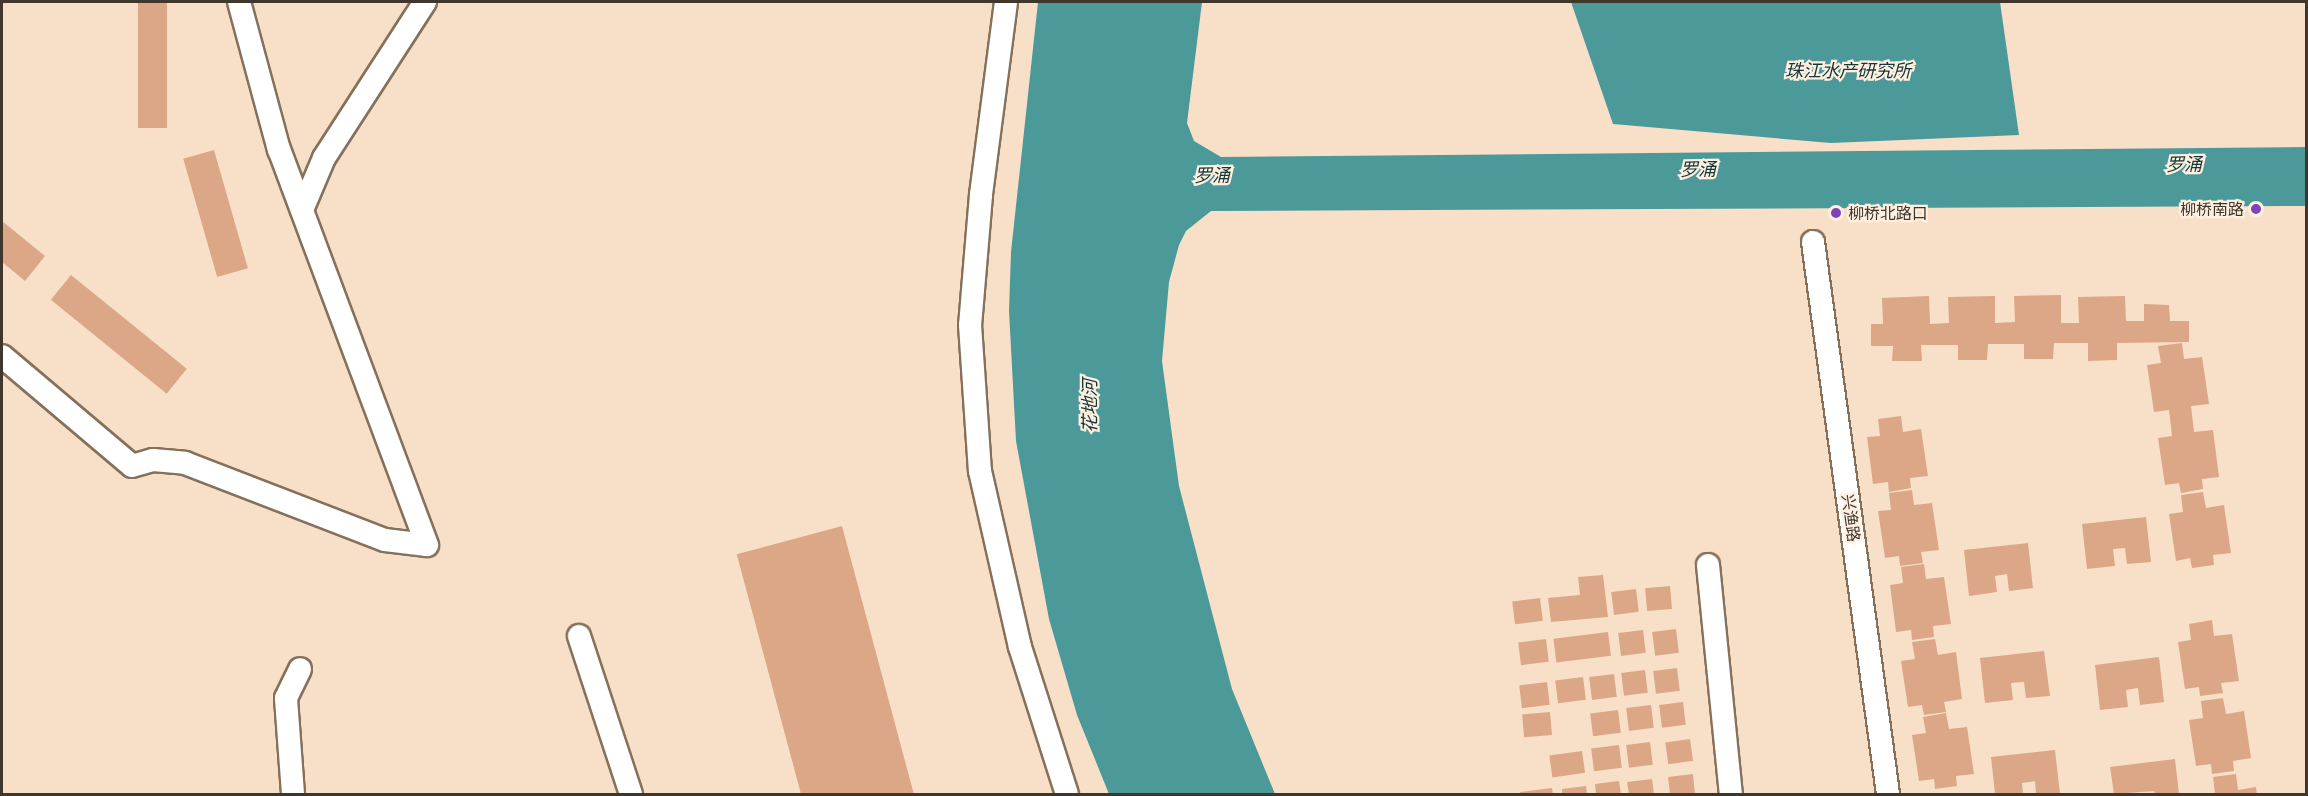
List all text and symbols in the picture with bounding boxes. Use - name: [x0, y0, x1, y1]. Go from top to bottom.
- water label: 珠江水产研究所: [1785, 60, 1911, 82]
- water label: 罗涌: [2166, 154, 2202, 176]
- water label: 罗涌: [1680, 159, 1716, 181]
- water label: 罗涌: [1194, 165, 1230, 187]
- place label: 柳桥南路: [2180, 199, 2244, 219]
- marker: 柳桥南路: [2249, 202, 2263, 216]
- place label: 柳桥北路口: [1848, 203, 1928, 223]
- marker: 柳桥北路口: [1829, 206, 1843, 220]
- water label: 花地河: [1079, 379, 1101, 433]
- street label: 兴渔路: [1838, 493, 1864, 543]

